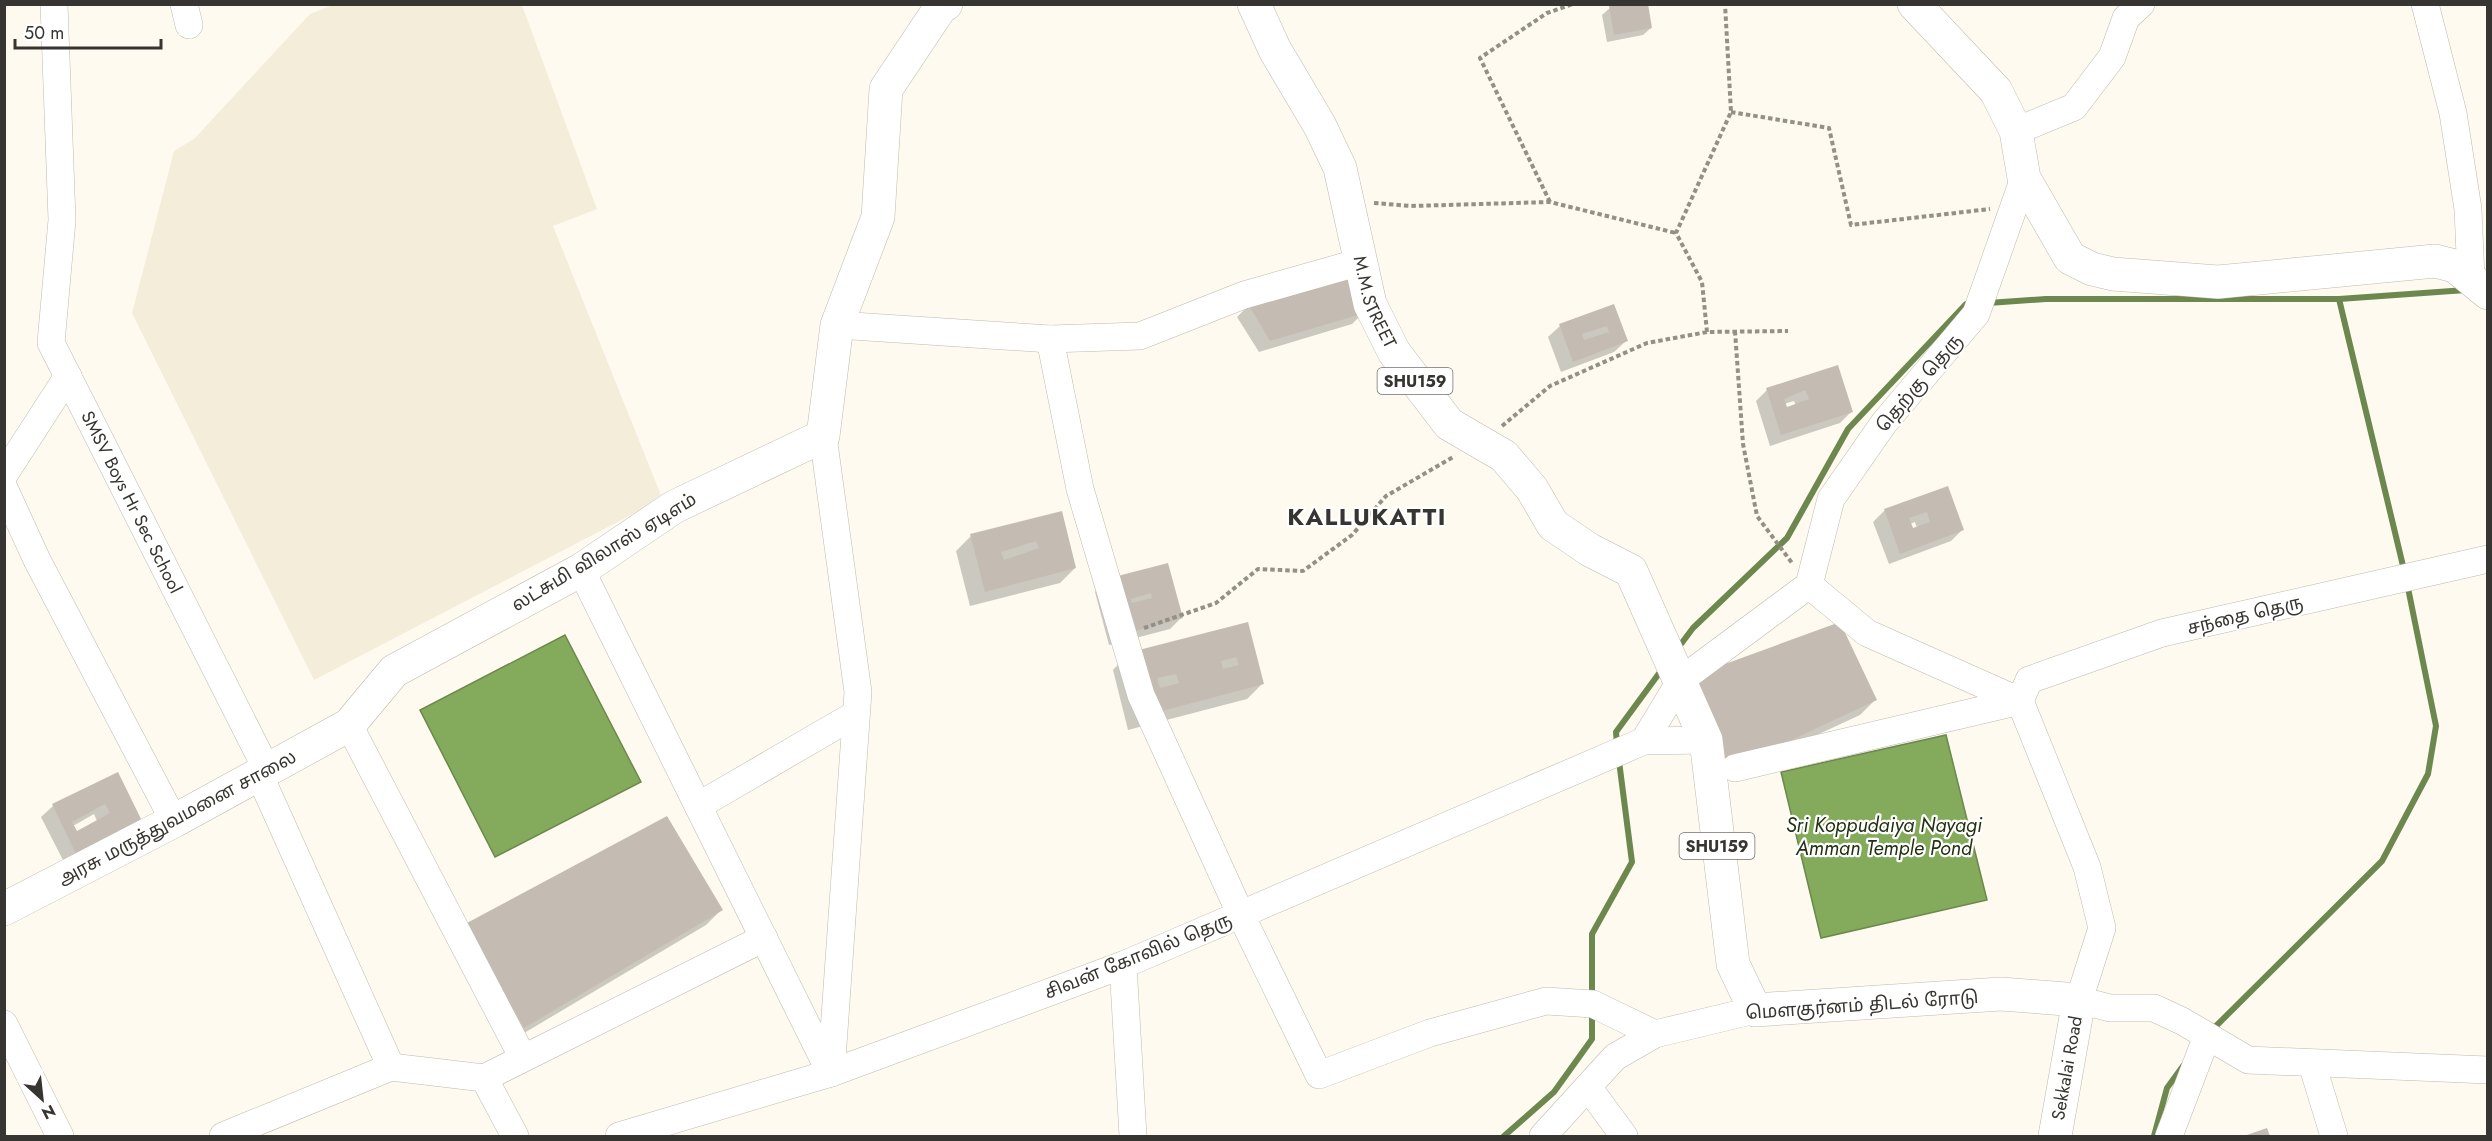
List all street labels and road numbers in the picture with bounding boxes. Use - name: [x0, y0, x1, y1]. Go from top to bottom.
- street label: M.M.STREET: [1347, 253, 1403, 353]
- street label: தெற்கு தெரு: [1870, 328, 1968, 438]
- road number: SHU159: [1378, 368, 1452, 394]
- street label: SMSV Boys Hr Sec School: [74, 407, 189, 598]
- street label: லட்சுமி விலாஸ் ஏடிஎம்: [507, 486, 701, 618]
- street label: சந்தை தெரு: [2184, 589, 2306, 641]
- street label: அரசு மருத்துவமனை சாலை: [53, 744, 301, 892]
- road number: SHU159: [1680, 833, 1754, 859]
- street label: சிவன் கோவில் தெரு: [1040, 906, 1236, 1006]
- street label: மௌகுர்னம் திடல் ரோடு: [1745, 984, 1979, 1026]
- street label: Sekkalai Road: [2045, 1014, 2089, 1122]

